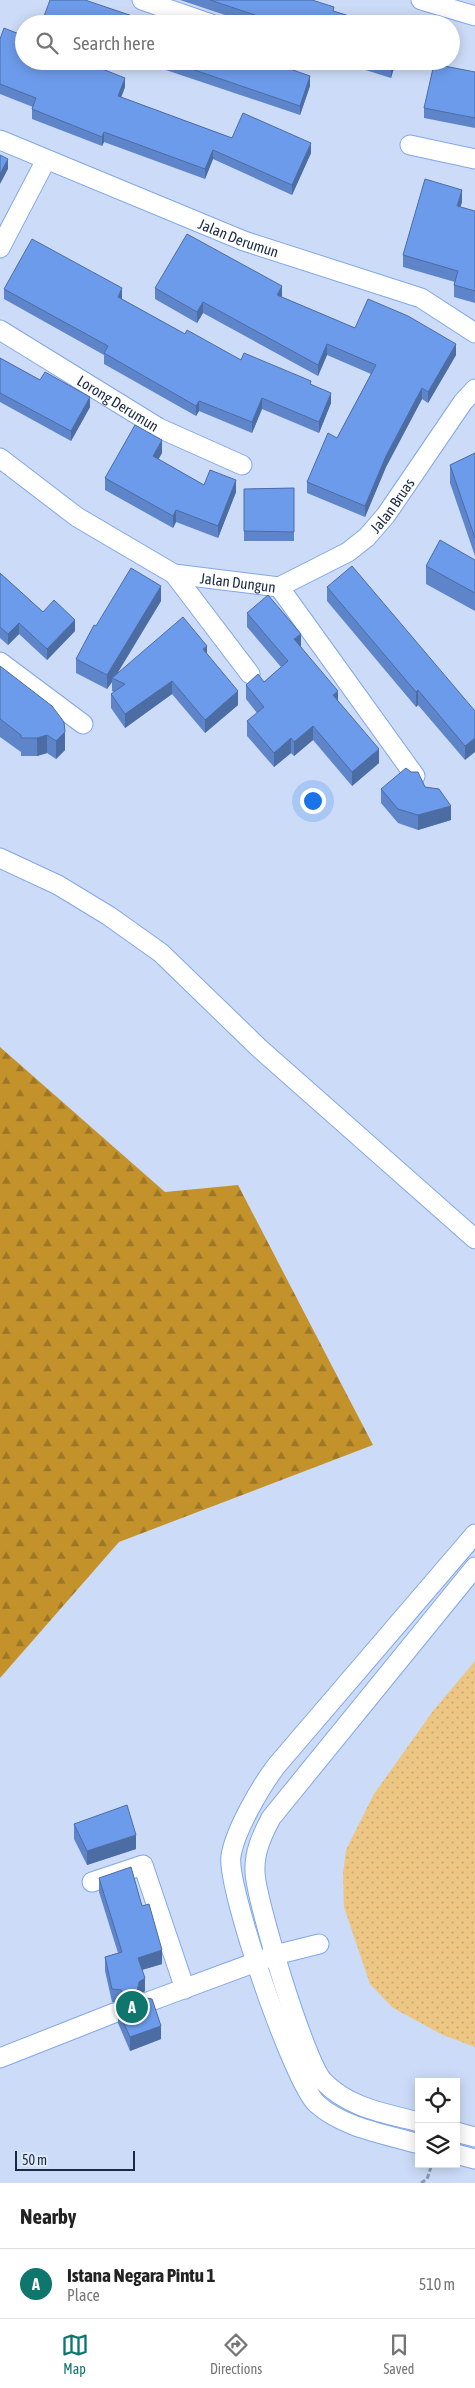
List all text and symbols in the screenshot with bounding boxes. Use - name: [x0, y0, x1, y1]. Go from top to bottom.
- search box: [15, 15, 460, 70]
- icon: search: [33, 29, 61, 57]
- text: Search here: [73, 32, 155, 54]
- street label: Jalan Derumun: [196, 215, 281, 260]
- street label: Lorong Derumun: [75, 371, 162, 434]
- street label: Jalan Bruas: [366, 475, 417, 536]
- street label: Jalan Dungun: [199, 569, 277, 595]
- your location: [300, 788, 326, 814]
- pin: A: [116, 1988, 148, 2026]
- map controls: [415, 2078, 460, 2168]
- button: locate: [415, 2078, 460, 2123]
- button: layers: [415, 2123, 460, 2168]
- scale bar: [15, 2148, 135, 2171]
- text: 50 m: [22, 2152, 47, 2168]
- text: Nearby: [20, 2204, 76, 2228]
- text: Istana Negara Pintu 1: [67, 2264, 216, 2286]
- text: A: [32, 2275, 40, 2293]
- text: 510 m: [419, 2275, 455, 2293]
- text: Place: [67, 2286, 100, 2304]
- tab: Map: [61, 2331, 89, 2377]
- tab: Directions: [210, 2331, 262, 2377]
- tab: Saved: [383, 2331, 414, 2377]

